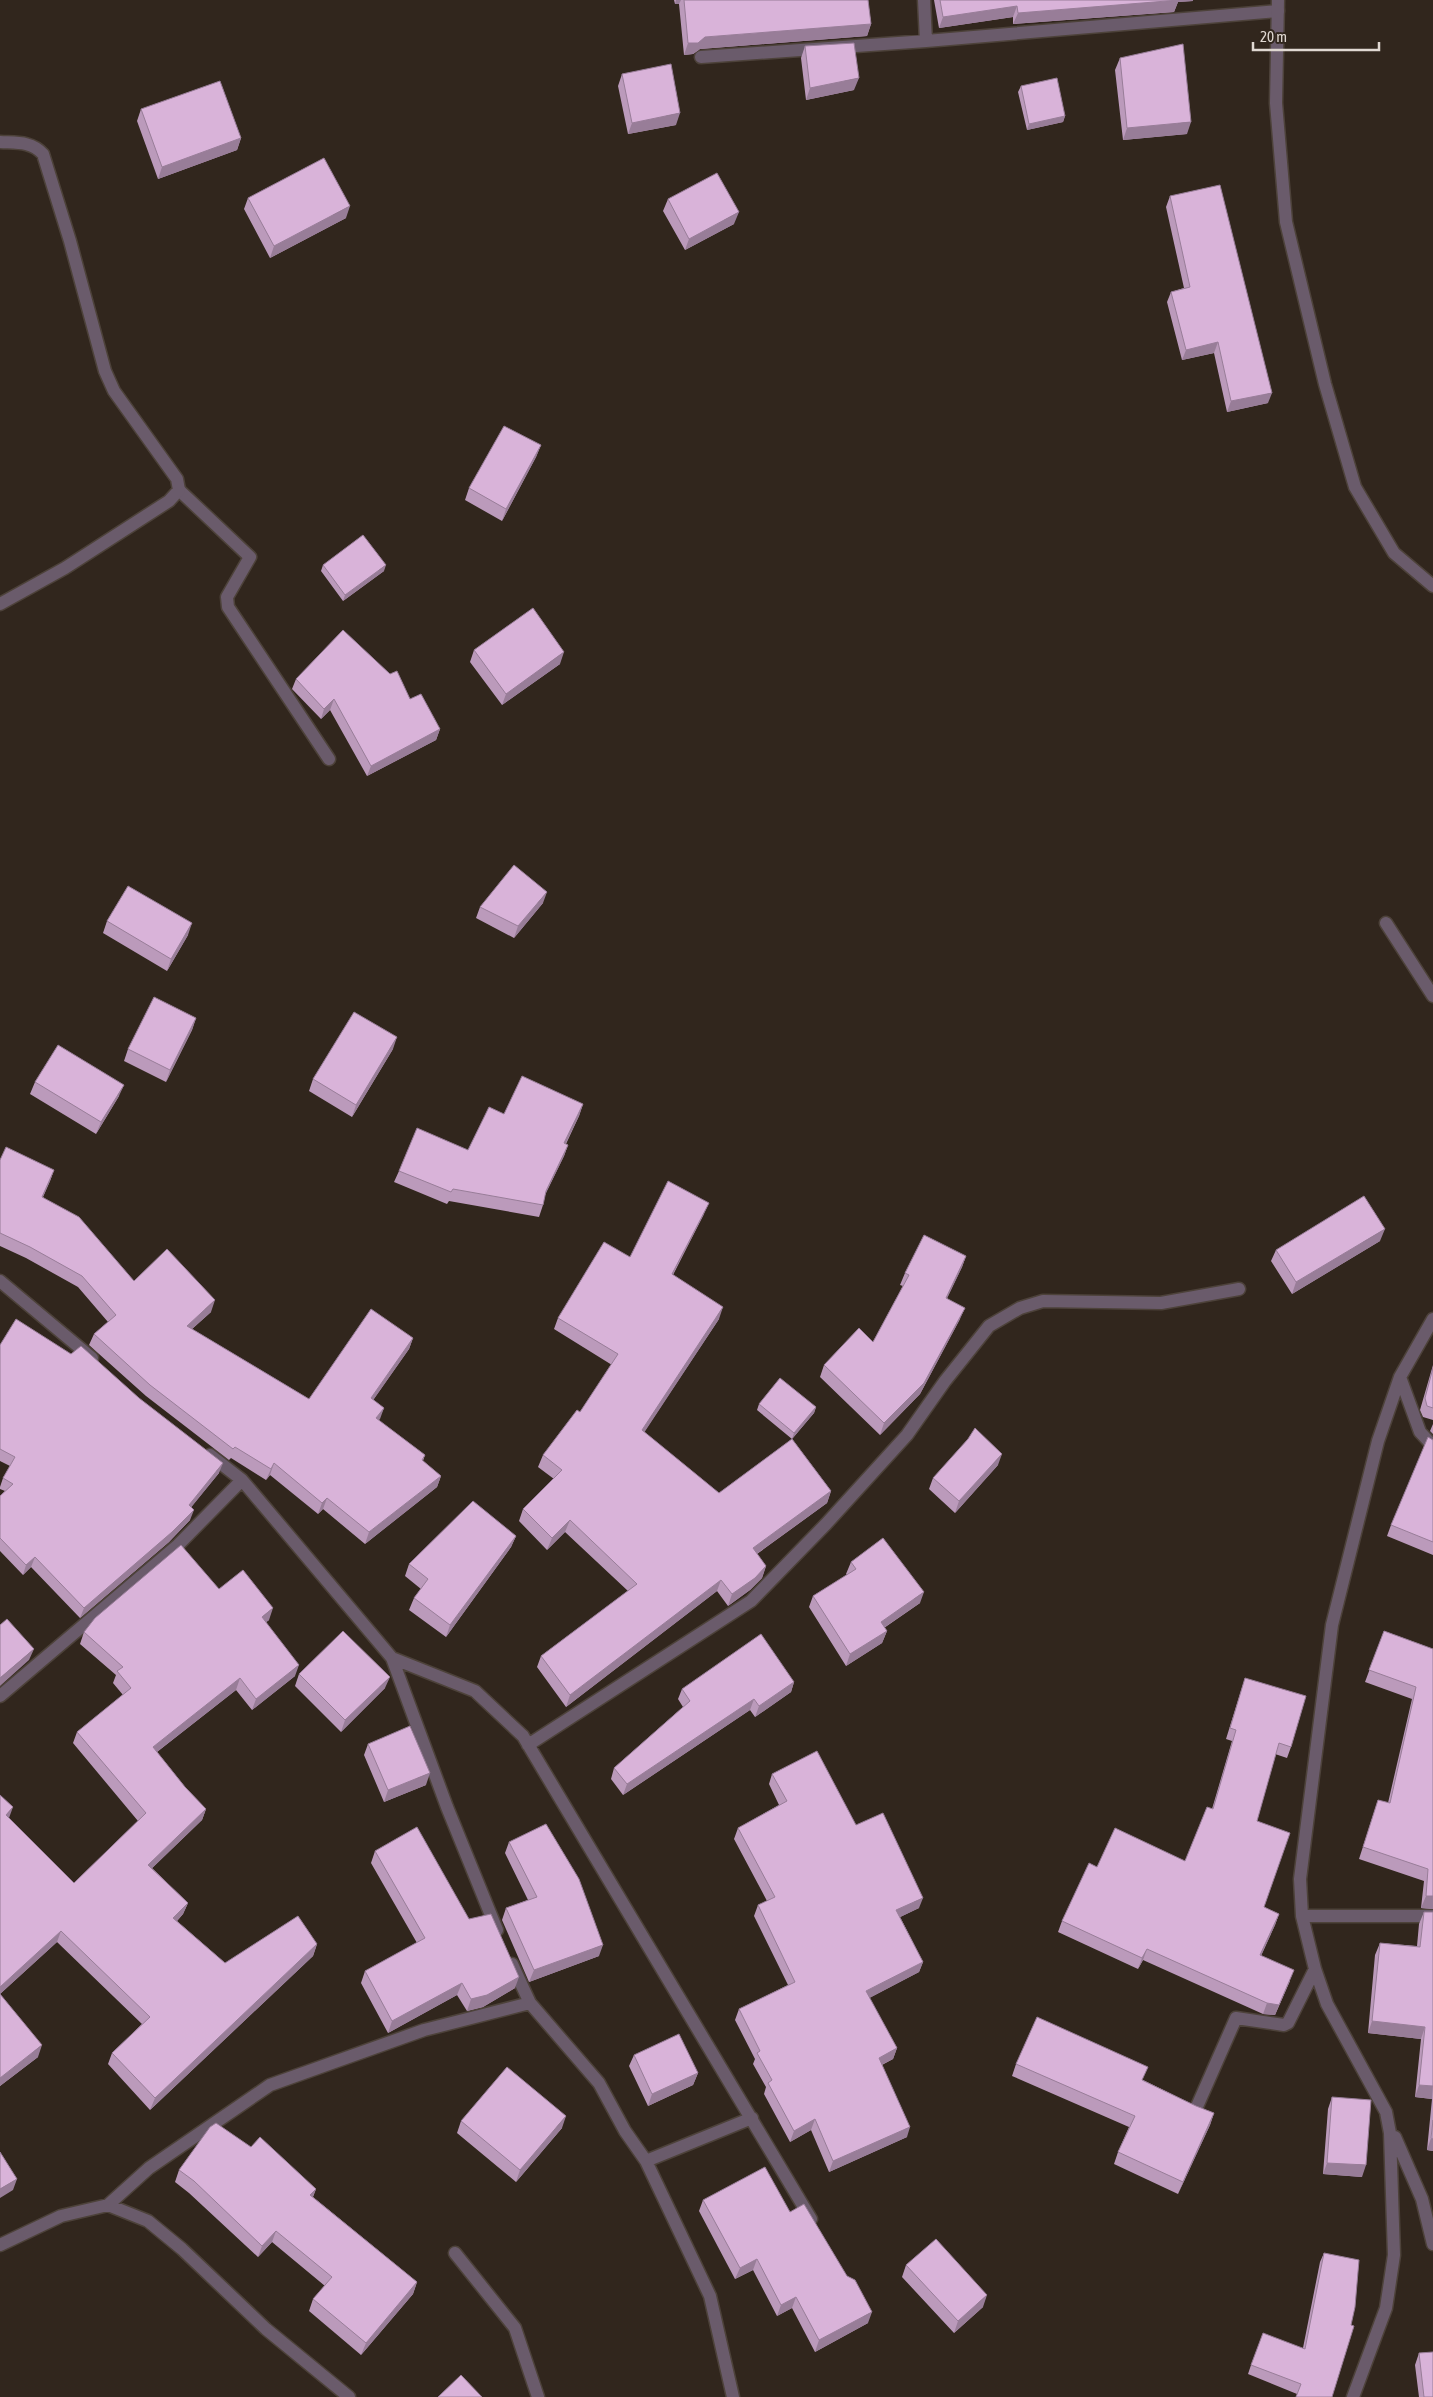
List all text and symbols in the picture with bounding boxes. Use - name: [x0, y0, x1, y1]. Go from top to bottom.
- scale bar: [1253, 20, 1379, 52]
- text: 20 m: [1260, 28, 1287, 45]

